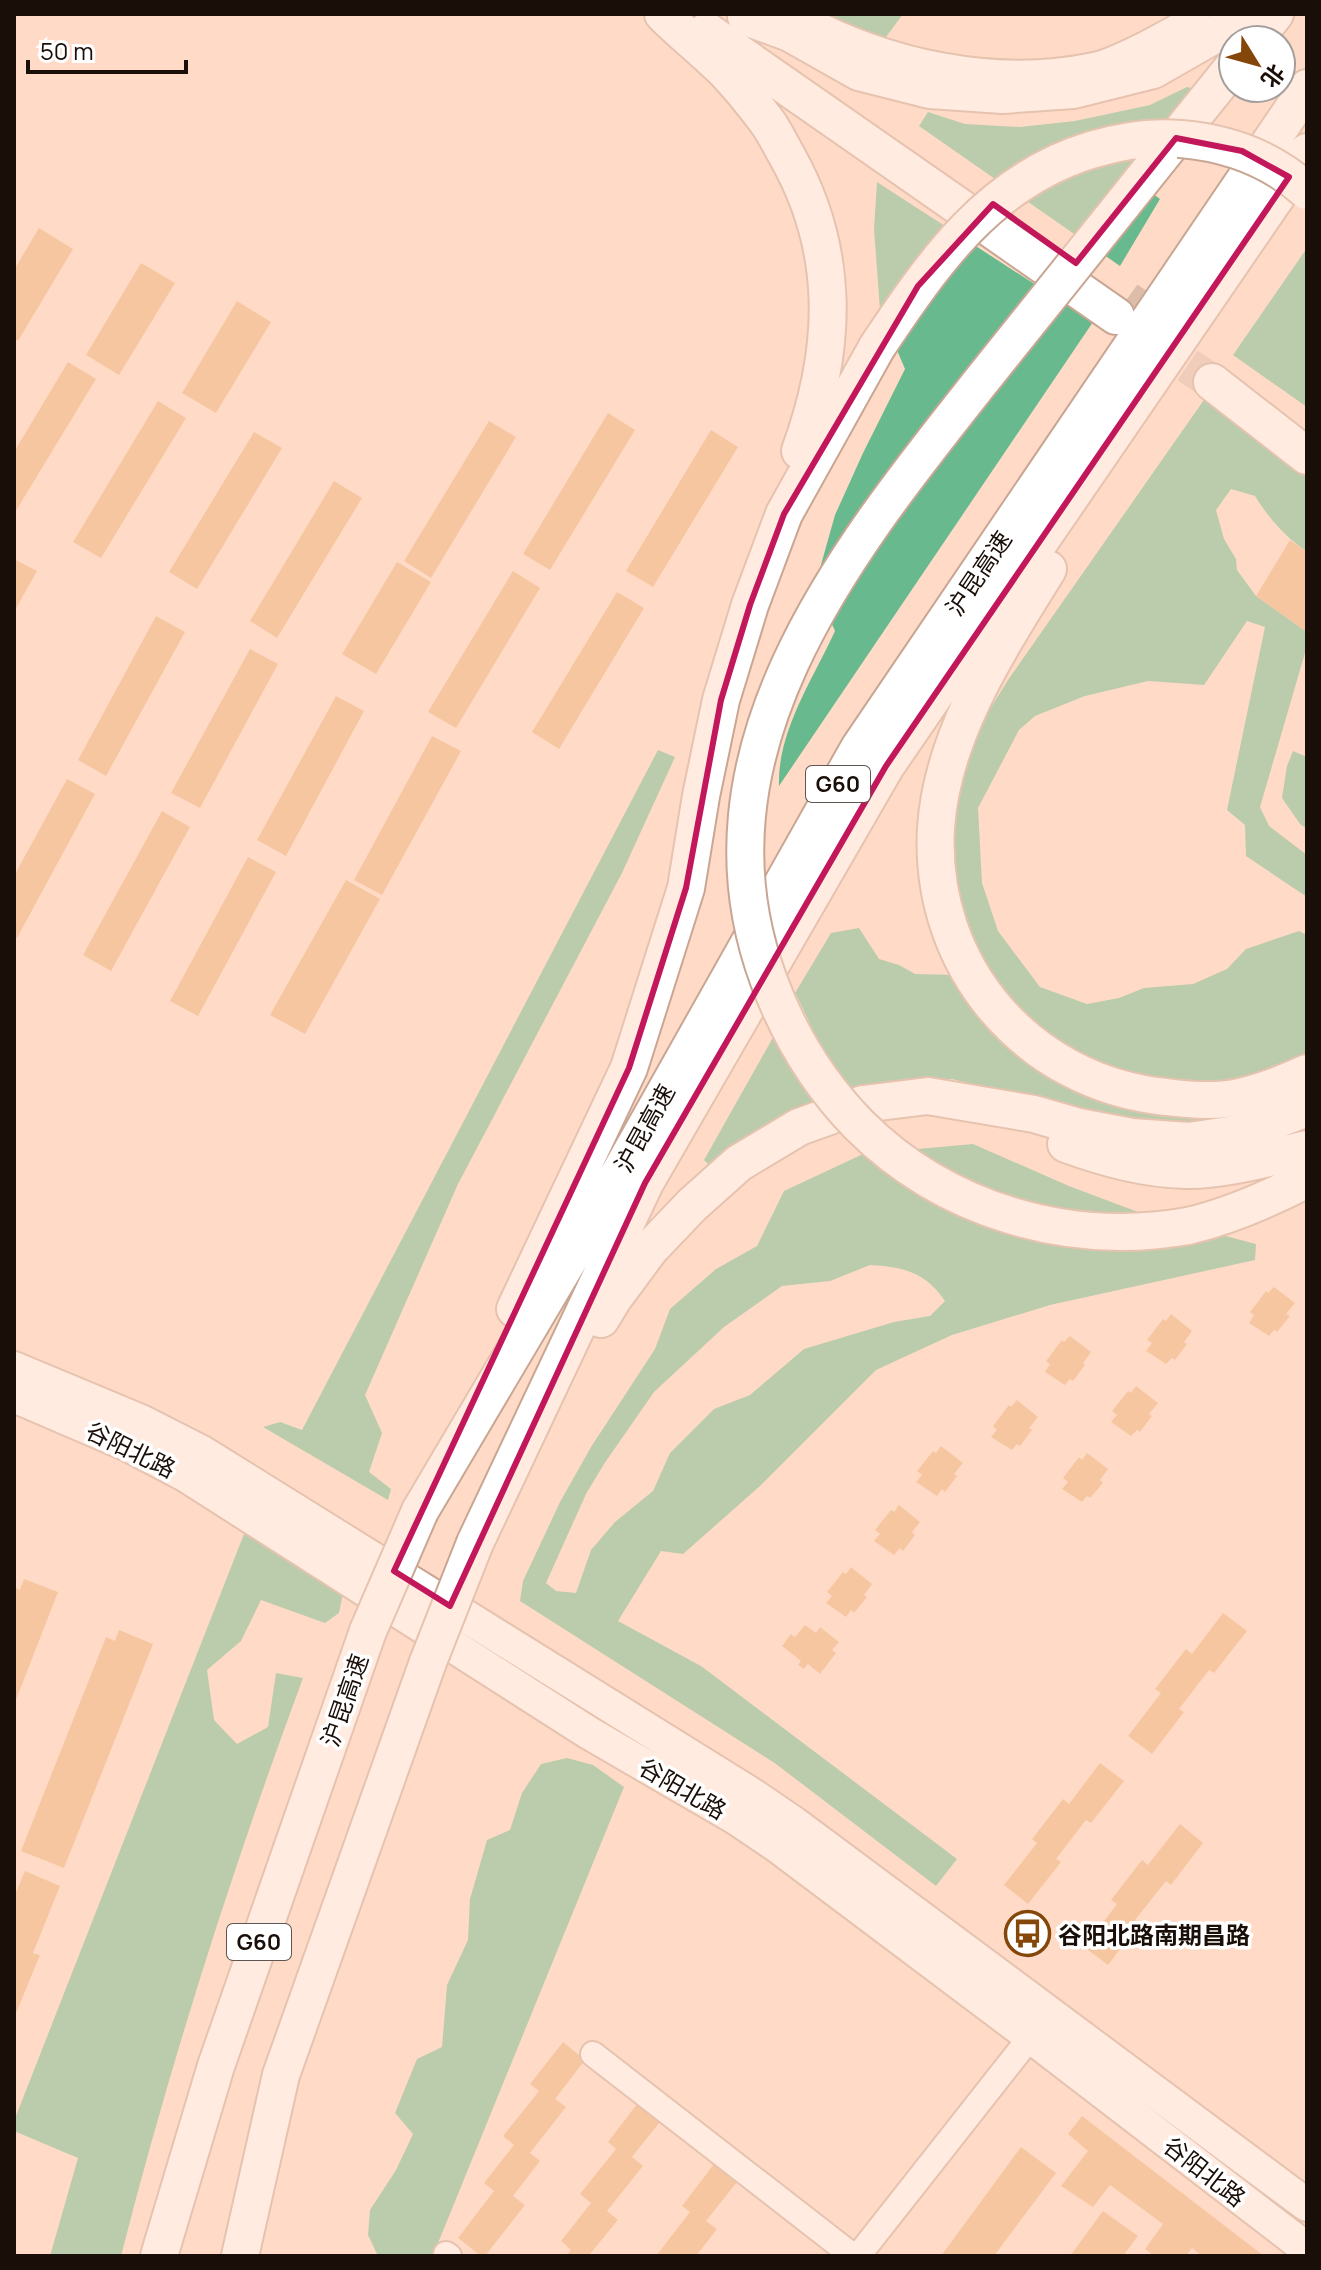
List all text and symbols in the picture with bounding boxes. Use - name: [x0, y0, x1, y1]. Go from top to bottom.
- scale bar: [28, 24, 186, 74]
- north arrow: [1217, 24, 1297, 104]
- text: 50 m: [40, 34, 94, 67]
- text: 北: [1254, 58, 1292, 94]
- street label: 沪昆高速: [937, 524, 1019, 622]
- road number: G60: [806, 766, 870, 802]
- street label: 沪昆高速: [606, 1078, 682, 1178]
- street label: 谷阳北路: [81, 1413, 181, 1485]
- street label: 沪昆高速: [313, 1649, 375, 1751]
- street label: 谷阳北路: [633, 1750, 733, 1826]
- bus stop icon: 谷阳北路南期昌路: [1003, 1910, 1051, 1958]
- place label: 谷阳北路南期昌路: [1058, 1918, 1250, 1951]
- road number: G60: [227, 1924, 291, 1960]
- street label: 谷阳北路: [1157, 2128, 1253, 2214]

